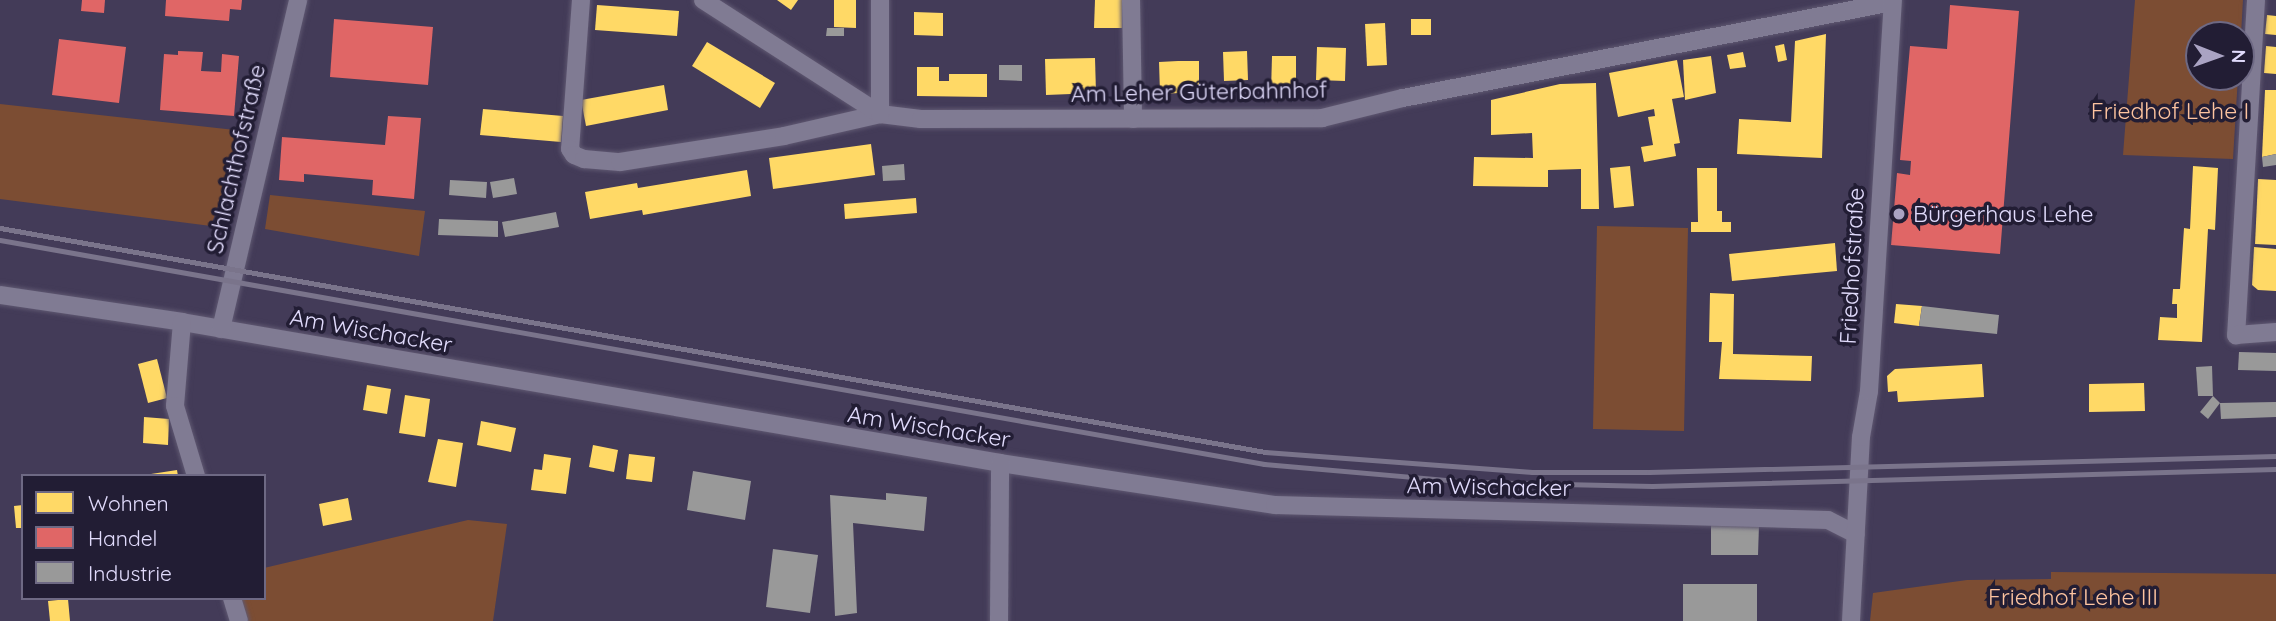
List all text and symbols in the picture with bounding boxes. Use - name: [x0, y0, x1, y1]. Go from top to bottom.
- north arrow: [2185, 21, 2255, 91]
- text: N: [2227, 49, 2251, 64]
- street label: Schlachthofstraße: [201, 62, 271, 256]
- street label: Am Leher Güterbahnhof: [1070, 76, 1328, 108]
- park label: Friedhof Lehe I: [2091, 97, 2249, 125]
- street label: Friedhofstraße: [1834, 187, 1870, 345]
- place label: Bürgerhaus Lehe: [1913, 200, 2094, 228]
- marker: Bürgerhaus Lehe: [1891, 206, 1907, 222]
- street label: Am Wischacker: [288, 303, 454, 359]
- street label: Am Wischacker: [846, 400, 1012, 454]
- street label: Am Wischacker: [1407, 472, 1571, 502]
- legend: [21, 474, 266, 600]
- text: Wohnen: [88, 490, 169, 516]
- text: Handel: [88, 525, 157, 551]
- text: Industrie: [88, 560, 172, 586]
- park label: Friedhof Lehe III: [1988, 583, 2158, 611]

